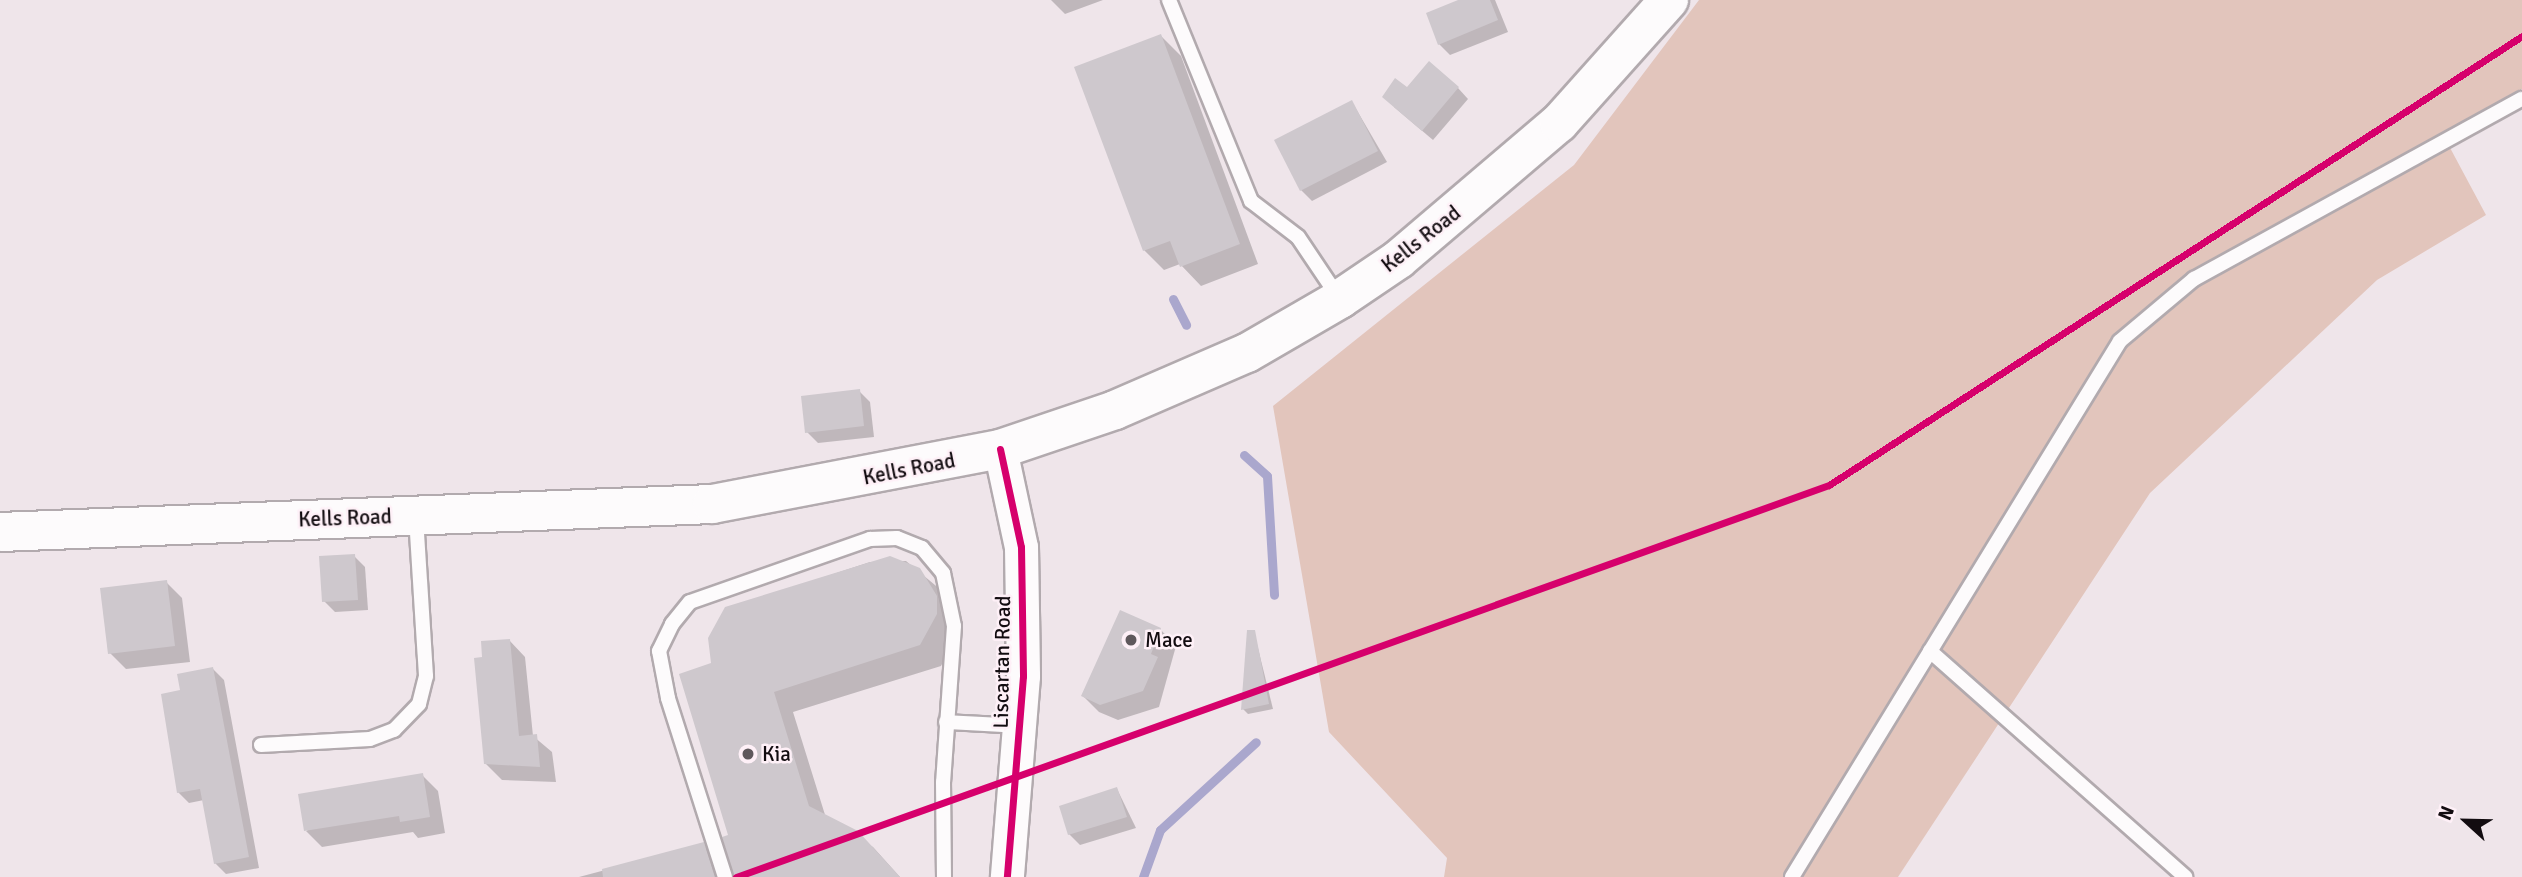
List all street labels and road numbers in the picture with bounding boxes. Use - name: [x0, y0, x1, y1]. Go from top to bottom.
- street label: Kells Road: [1376, 200, 1466, 278]
- street label: Kells Road: [861, 448, 957, 490]
- street label: Kells Road: [298, 504, 392, 532]
- street label: Liscartan Road: [988, 595, 1016, 729]

